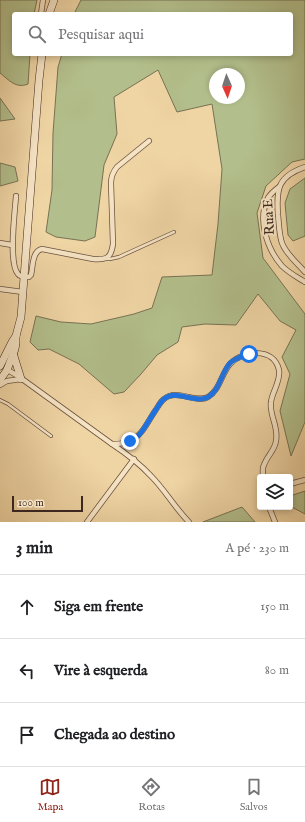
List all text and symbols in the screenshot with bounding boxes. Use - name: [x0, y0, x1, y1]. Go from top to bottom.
- search box: [12, 12, 293, 56]
- icon: search: [26, 23, 48, 45]
- text: Pesquisar aqui: [58, 25, 144, 44]
- north arrow: [209, 68, 245, 104]
- street label: Rua E: [259, 198, 279, 236]
- route start: [240, 345, 258, 363]
- route end: [121, 432, 139, 450]
- map controls: [257, 474, 293, 510]
- button: layers: [257, 474, 293, 510]
- scale bar: [12, 494, 83, 513]
- text: 100 m: [18, 496, 44, 510]
- text: 3 min: [16, 538, 53, 559]
- text: A pé · 230 m: [226, 540, 289, 557]
- icon: ahead: [16, 596, 38, 618]
- text: Siga em frente: [54, 597, 143, 616]
- text: 150 m: [260, 598, 289, 615]
- icon: left: [16, 660, 38, 682]
- text: Vire à esquerda: [54, 661, 147, 680]
- text: 80 m: [265, 662, 289, 679]
- icon: arrive: [16, 724, 38, 746]
- text: Chegada ao destino: [54, 725, 175, 744]
- tab: Mapa: [37, 776, 63, 814]
- tab: Rotas: [138, 776, 165, 814]
- tab: Salvos: [240, 776, 268, 814]

